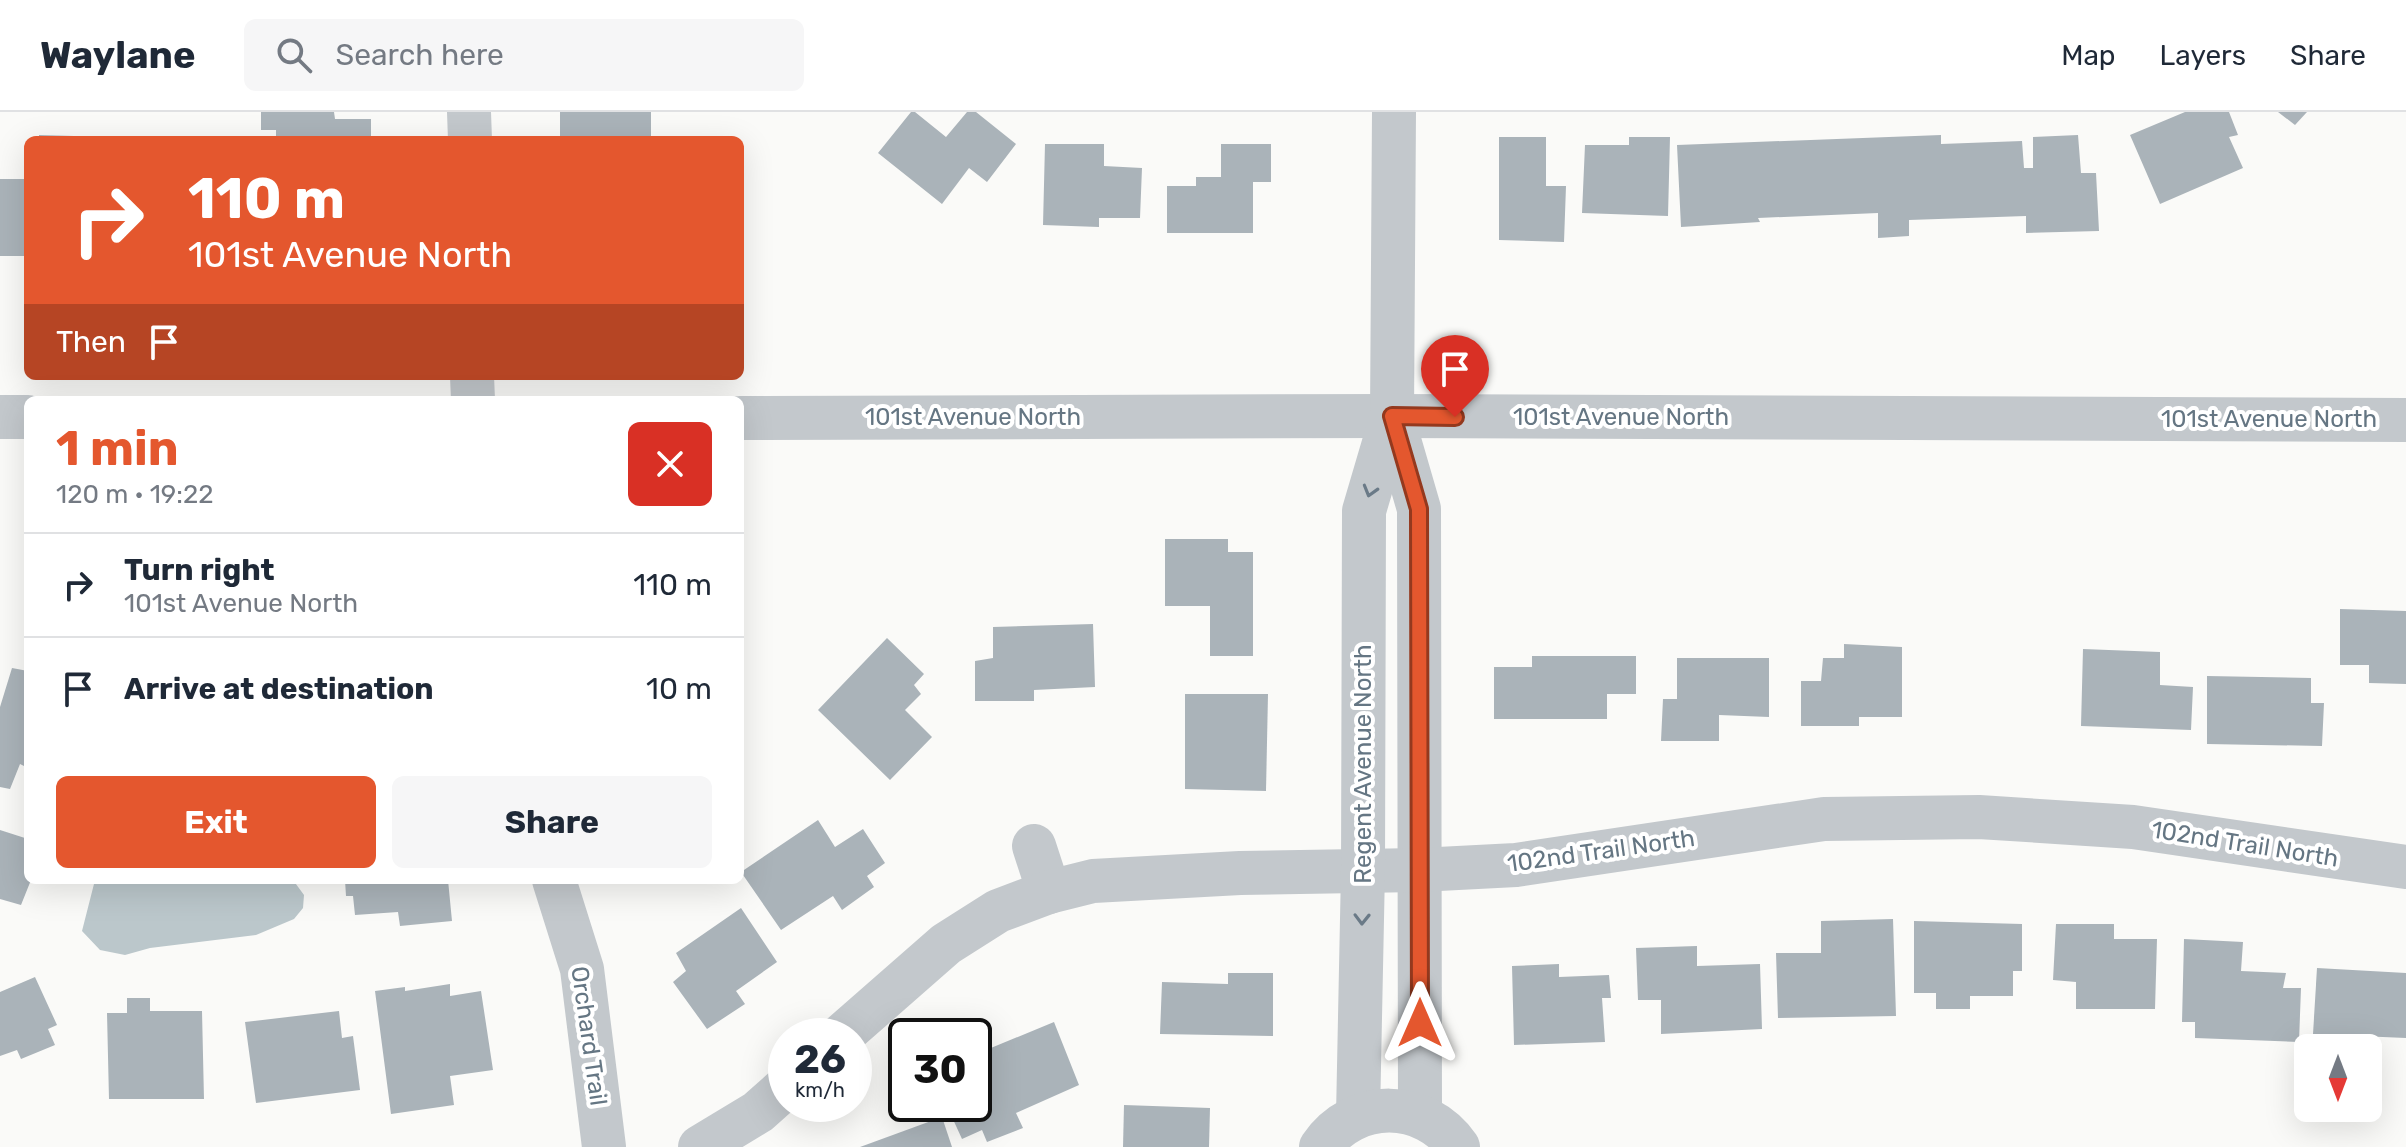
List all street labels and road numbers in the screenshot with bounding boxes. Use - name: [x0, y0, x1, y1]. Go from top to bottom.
- street label: 101st Avenue North: [865, 403, 1081, 431]
- street label: 101st Avenue North: [1513, 403, 1729, 431]
- street label: 101st Avenue North: [2161, 405, 2377, 433]
- street label: Regent Avenue North: [1349, 644, 1377, 884]
- street label: 102nd Trail North: [2150, 815, 2340, 873]
- street label: 102nd Trail North: [1506, 824, 1696, 878]
- street label: Orchard Trail: [565, 965, 613, 1107]

